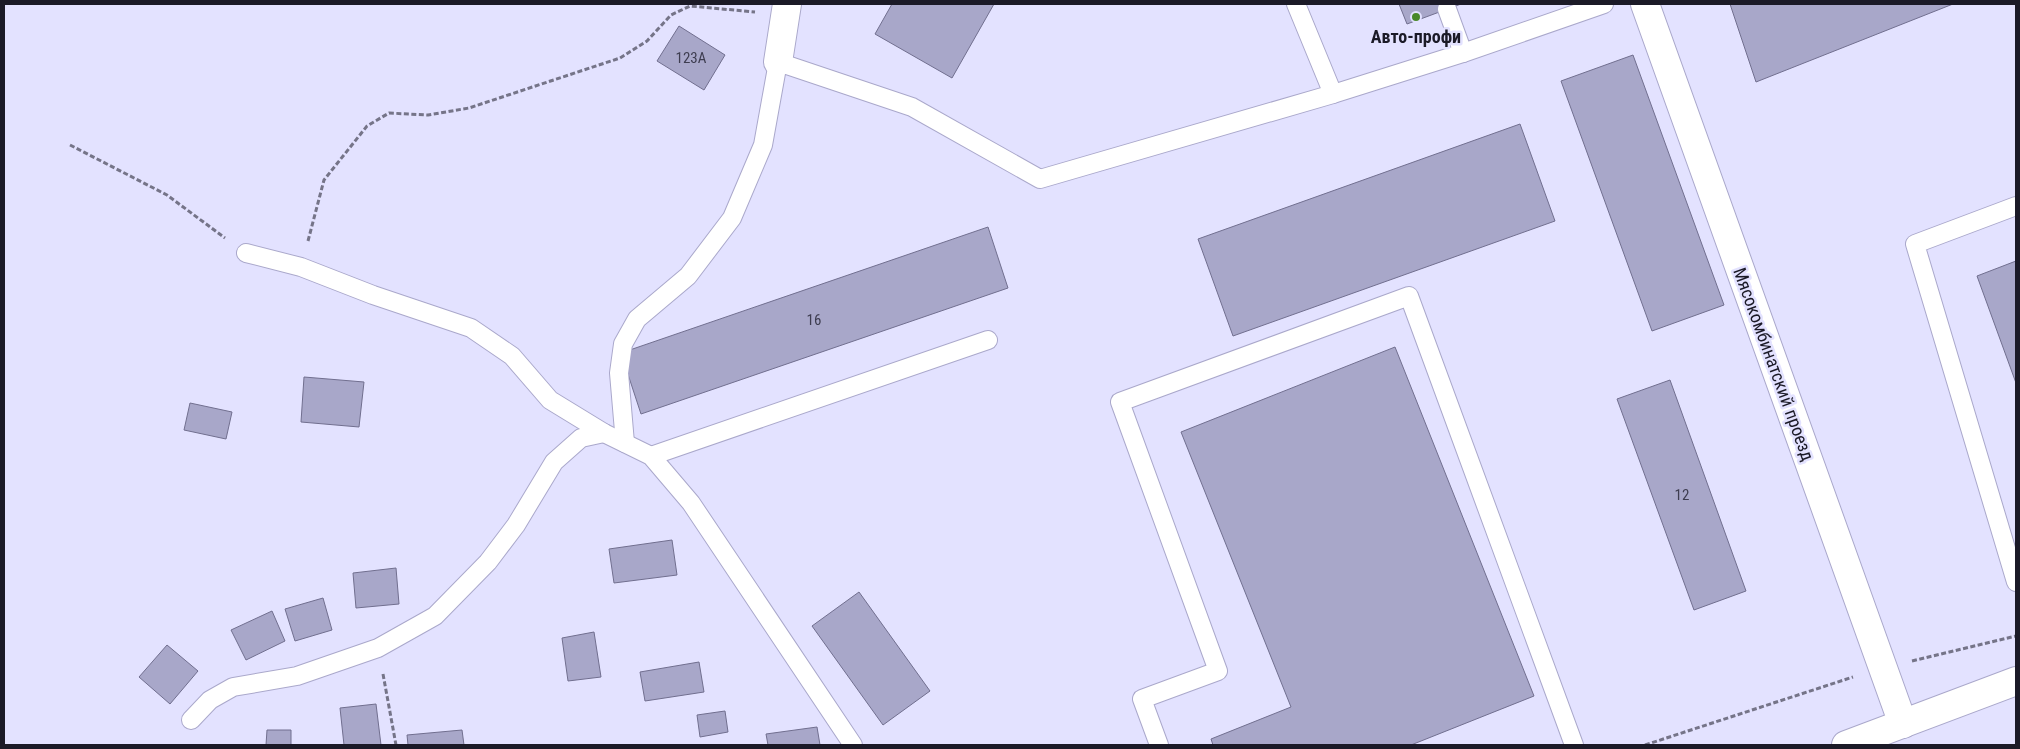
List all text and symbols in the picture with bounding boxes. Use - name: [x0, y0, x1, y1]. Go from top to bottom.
- marker: Авто-профи: [1410, 11, 1422, 23]
- place label: Авто-профи: [1371, 26, 1461, 47]
- house number: 123А: [676, 49, 707, 67]
- street label: Мясокомбинатский проезд: [1729, 265, 1819, 464]
- house number: 16: [807, 311, 821, 329]
- house number: 12: [1675, 486, 1689, 504]

